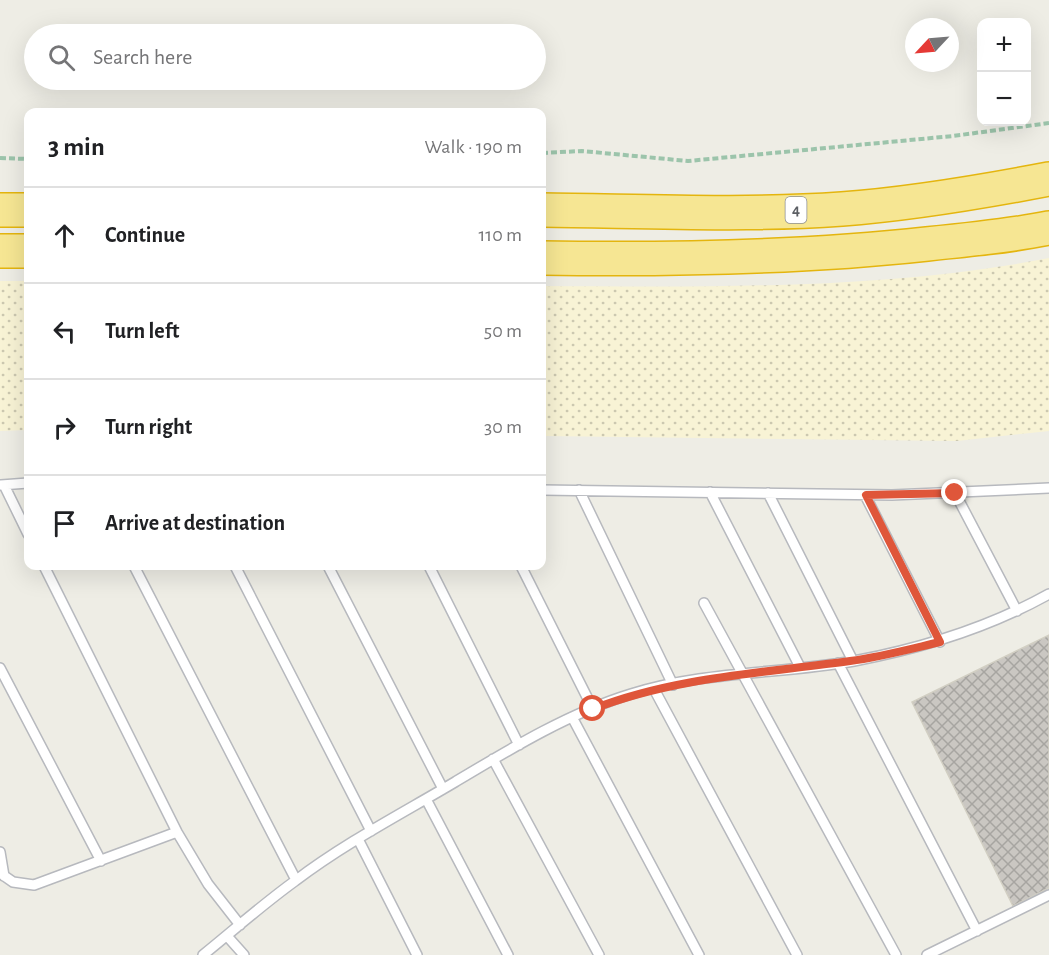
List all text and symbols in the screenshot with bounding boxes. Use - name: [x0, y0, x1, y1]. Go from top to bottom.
- north arrow: [905, 18, 959, 72]
- map controls: [977, 18, 1031, 126]
- button: +: [977, 18, 1031, 72]
- search box: [24, 24, 546, 90]
- icon: search: [45, 41, 78, 74]
- text: Search here: [93, 46, 192, 68]
- button: −: [977, 72, 1031, 126]
- text: 3 min: [48, 134, 105, 160]
- text: Walk · 190 m: [425, 137, 522, 157]
- road number: 4: [786, 197, 806, 223]
- icon: ahead: [48, 219, 81, 252]
- text: Continue: [105, 224, 185, 246]
- text: 110 m: [478, 225, 522, 245]
- icon: left: [48, 315, 81, 348]
- text: Turn left: [105, 320, 179, 342]
- text: 50 m: [484, 321, 522, 341]
- icon: right: [48, 411, 81, 444]
- text: Turn right: [105, 416, 192, 438]
- text: 30 m: [484, 417, 522, 437]
- route end: [941, 479, 967, 505]
- icon: arrive: [48, 507, 81, 540]
- text: Arrive at destination: [105, 512, 285, 534]
- route start: [579, 695, 605, 721]

